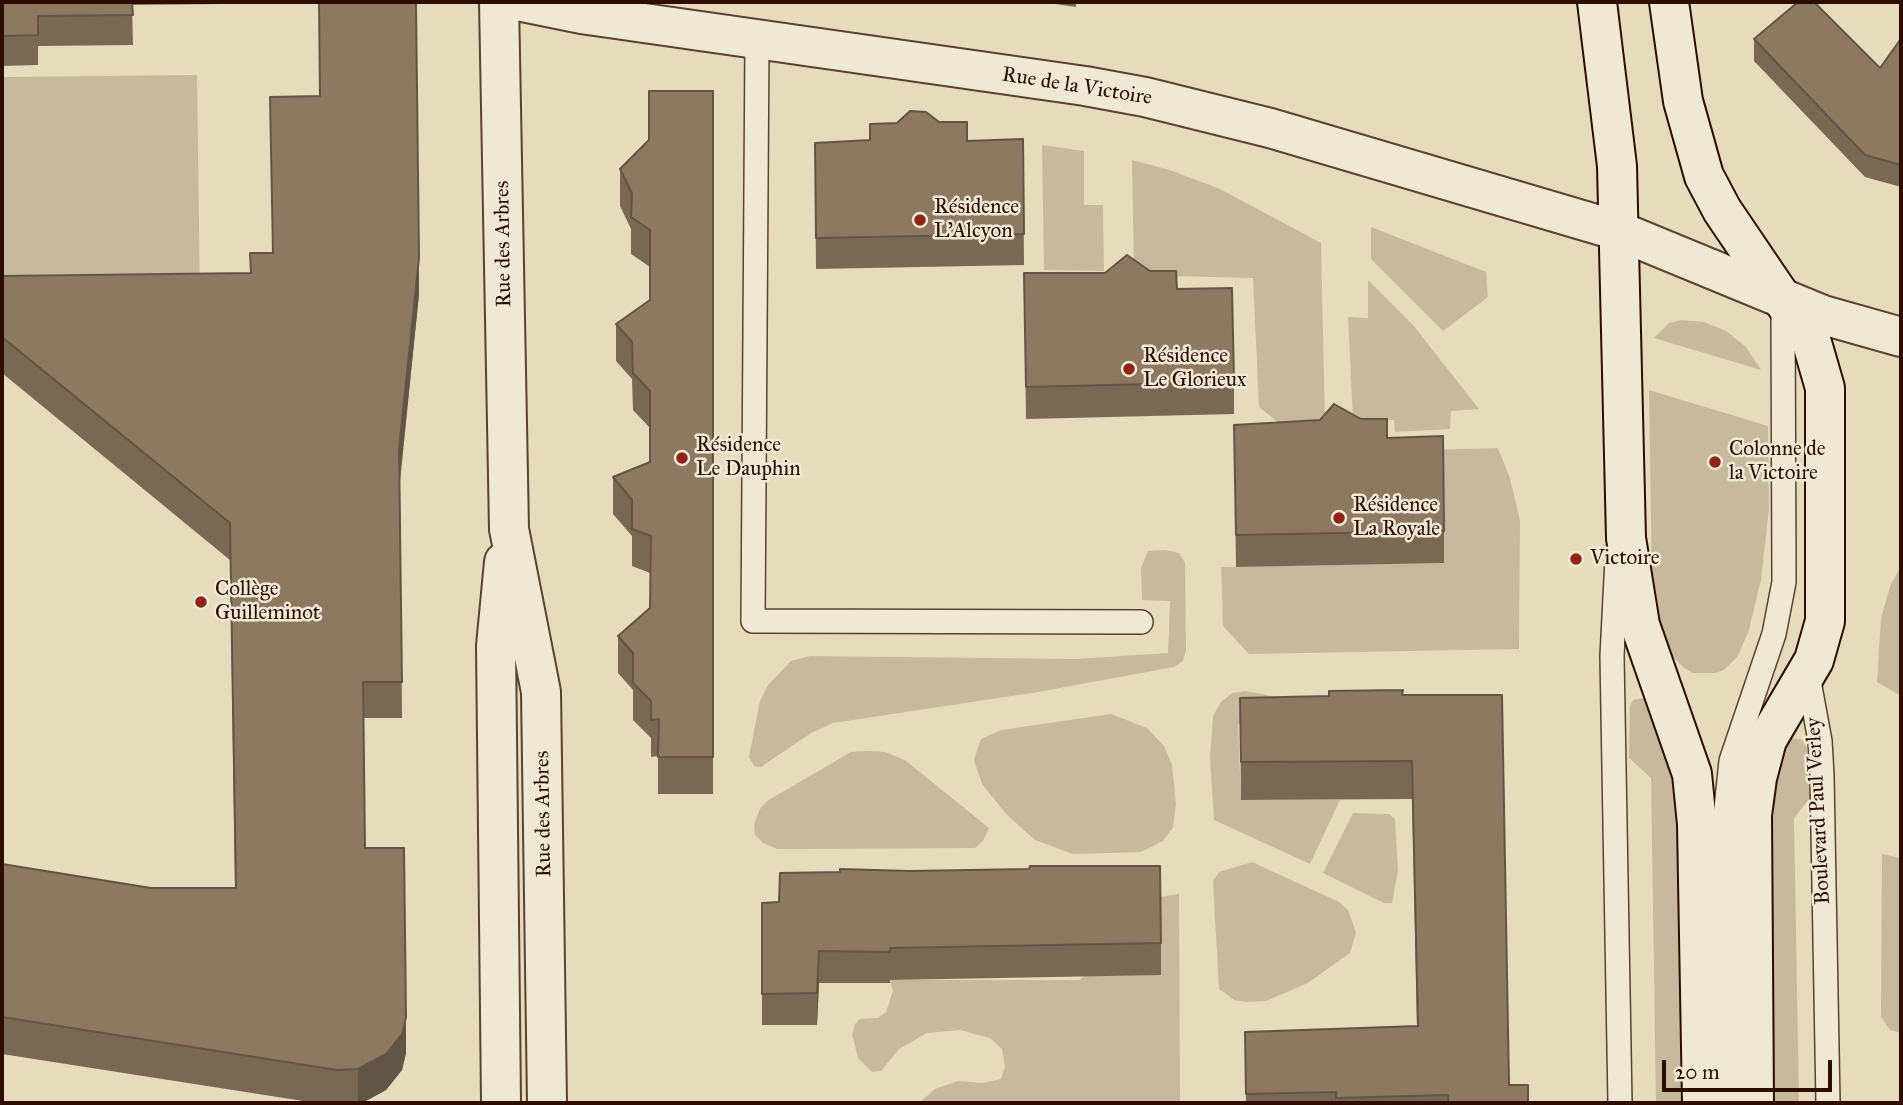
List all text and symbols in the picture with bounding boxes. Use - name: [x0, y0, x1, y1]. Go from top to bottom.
- street label: Rue de la Victoire: [1000, 63, 1154, 111]
- street label: Rue des Arbres: [490, 180, 518, 308]
- place label: Résidence L'Alcyon: [934, 195, 1019, 245]
- marker: Résidence L'Alcyon: [912, 212, 928, 228]
- place label: Résidence Le Glorieux: [1143, 344, 1246, 394]
- marker: Résidence Le Glorieux: [1121, 361, 1137, 377]
- place label: Résidence Le Dauphin: [696, 433, 801, 483]
- place label: Colonne de la Victoire: [1729, 437, 1826, 487]
- marker: Résidence Le Dauphin: [674, 450, 690, 466]
- marker: Colonne de la Victoire: [1707, 454, 1723, 470]
- place label: Résidence La Royale: [1353, 493, 1440, 543]
- marker: Résidence La Royale: [1331, 510, 1347, 526]
- place label: Victoire: [1590, 546, 1660, 572]
- marker: Victoire: [1568, 551, 1584, 567]
- place label: Collège Guilleminot: [215, 577, 320, 627]
- marker: Collège Guilleminot: [193, 594, 209, 610]
- street label: Boulevard Paul Verley: [1802, 717, 1836, 905]
- street label: Rue des Arbres: [530, 750, 558, 878]
- scale bar: [1665, 1046, 1835, 1090]
- text: 20 m: [1675, 1059, 1720, 1085]

